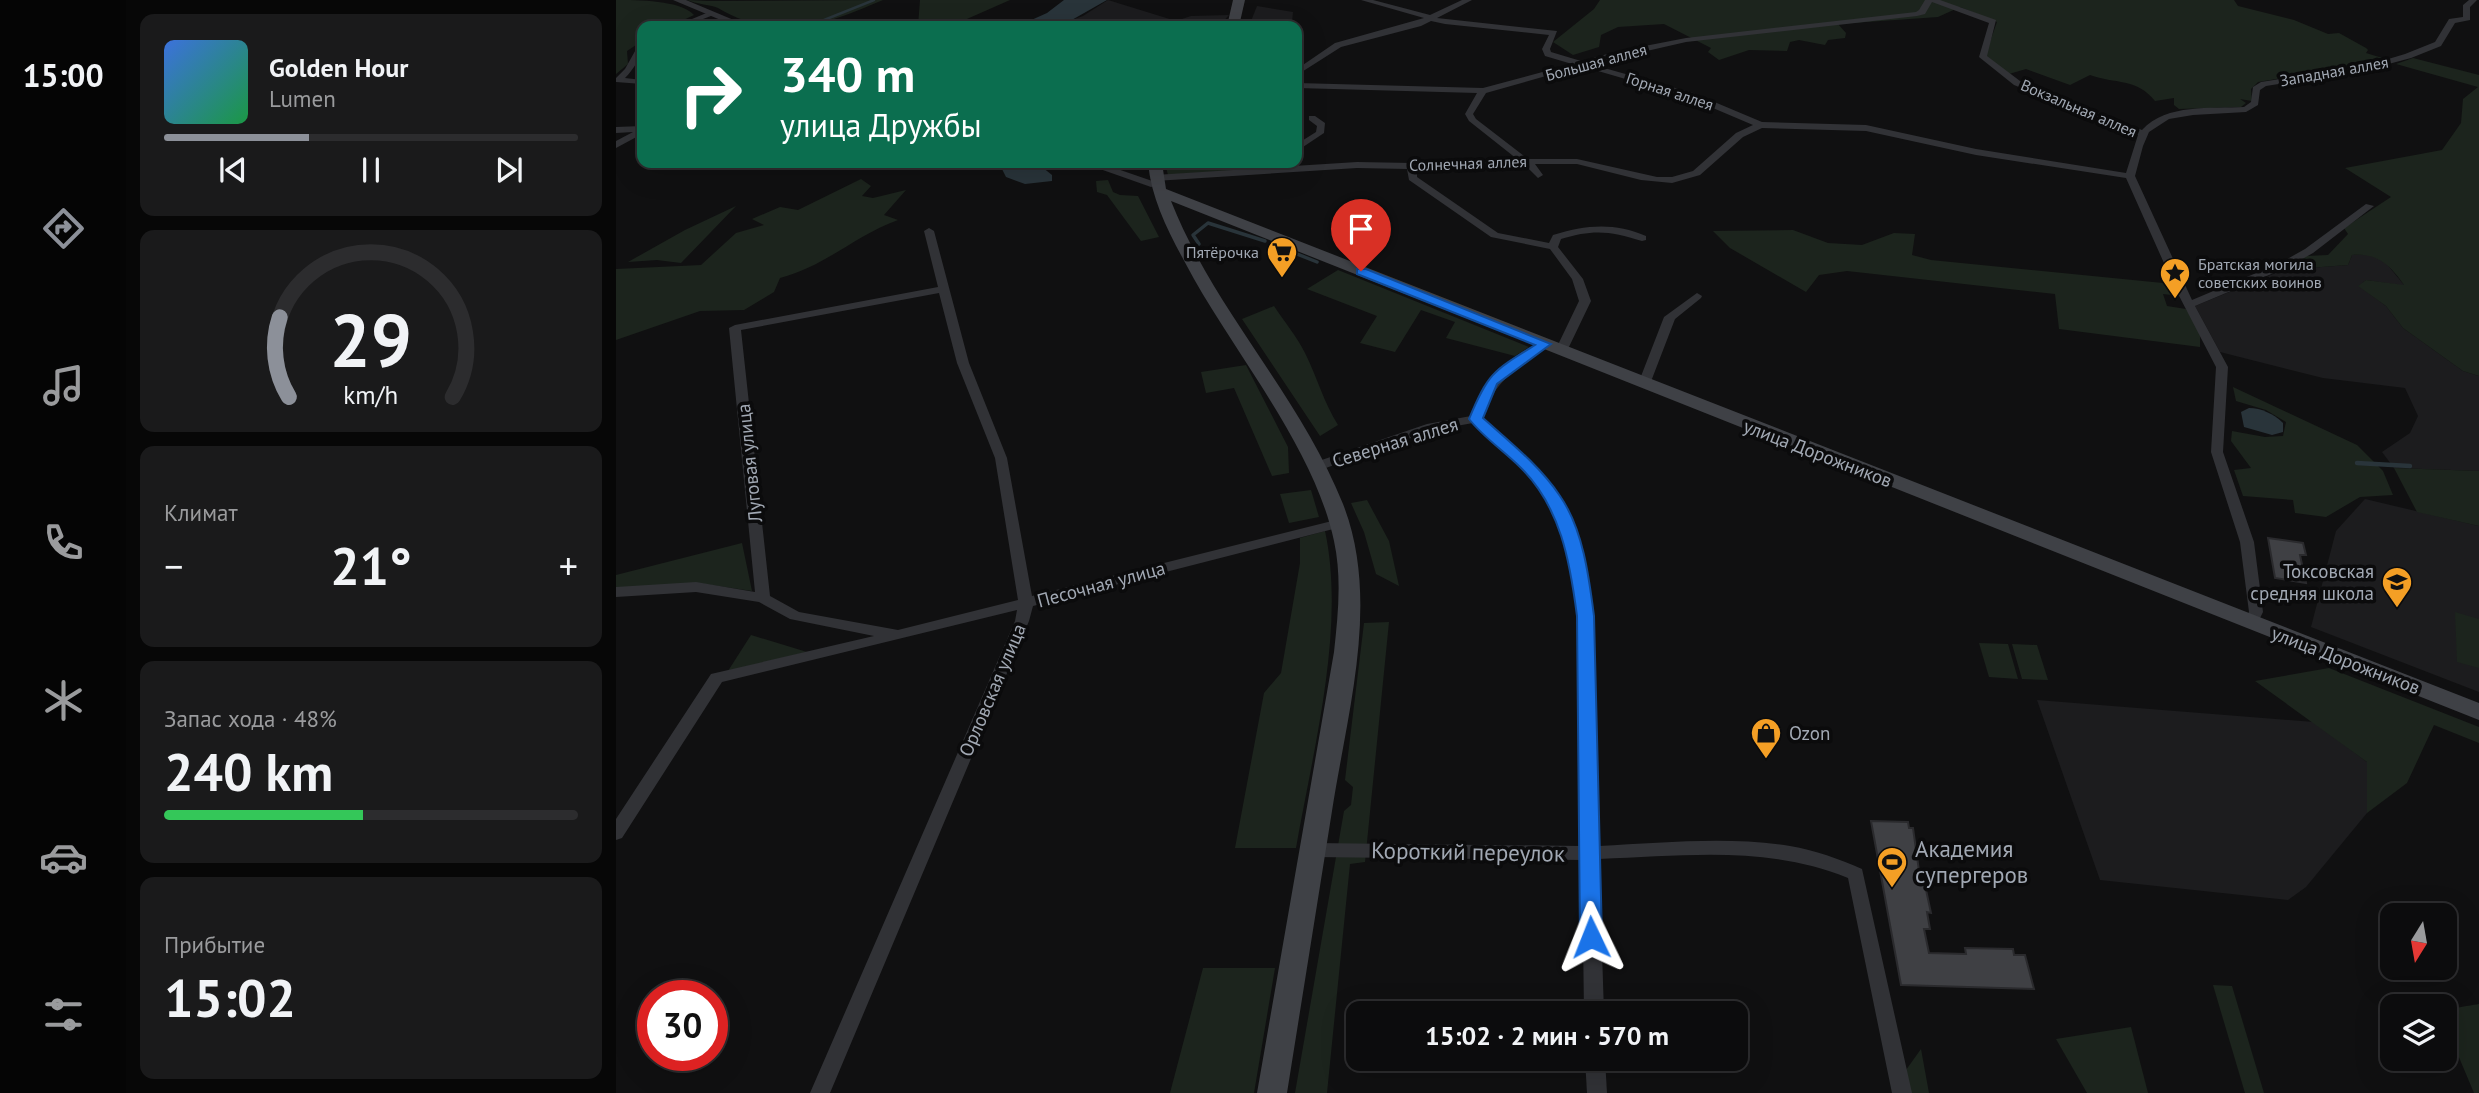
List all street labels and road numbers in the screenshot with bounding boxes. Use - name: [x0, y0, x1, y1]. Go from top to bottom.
- street label: Большая аллея: [1543, 39, 1649, 85]
- street label: Западная аллея: [2278, 52, 2390, 90]
- street label: Горная аллея: [1624, 67, 1716, 115]
- street label: Вокзальная аллея: [2018, 75, 2140, 141]
- street label: Солнечная аллея: [1409, 151, 1527, 175]
- street label: Луговая улица: [731, 403, 767, 524]
- street label: Северная аллея: [1329, 411, 1461, 473]
- street label: улица Дорожников: [1740, 414, 1896, 492]
- street label: Песочная улица: [1034, 555, 1168, 613]
- street label: Орловская улица: [953, 620, 1031, 760]
- street label: улица Дорожников: [2268, 621, 2424, 699]
- street label: Короткий переулок: [1371, 835, 1565, 868]

